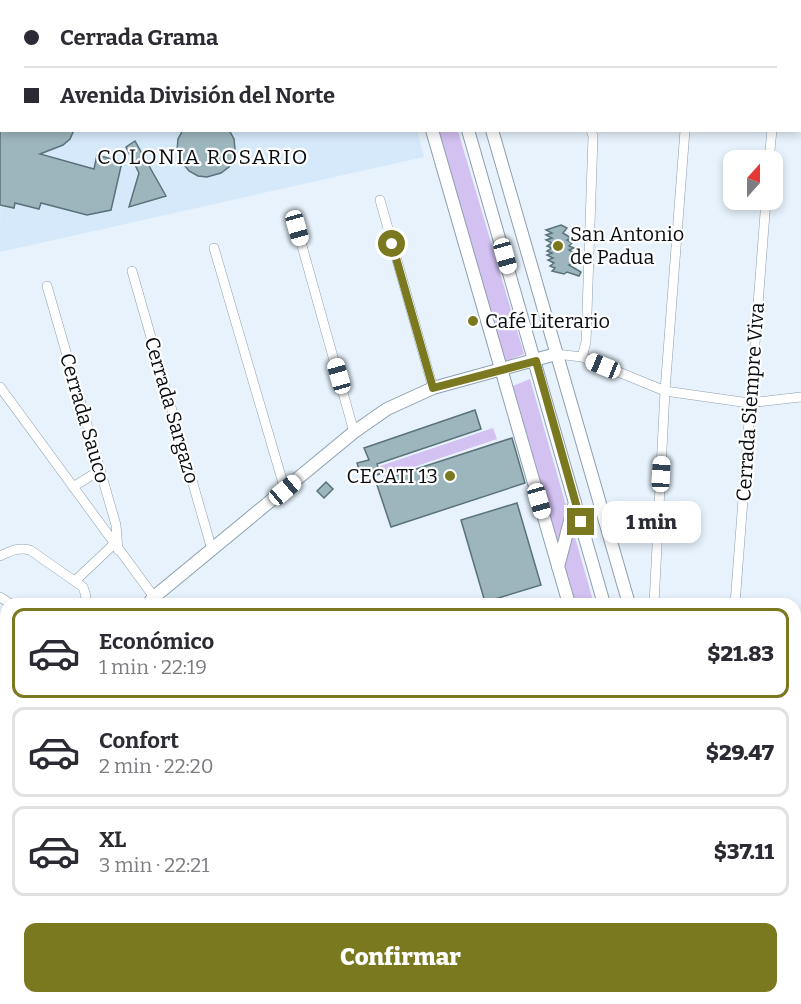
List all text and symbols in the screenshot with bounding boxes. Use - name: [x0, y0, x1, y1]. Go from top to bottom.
- text: Cerrada Grama: [60, 24, 218, 51]
- text: Avenida División del Norte: [60, 82, 335, 109]
- district label: COLONIA ROSARIO: [97, 144, 309, 170]
- north arrow: [723, 150, 783, 210]
- map controls: [723, 150, 783, 210]
- car: [283, 208, 311, 248]
- place label: San Antonio de Padua: [570, 222, 684, 269]
- route start: [378, 230, 405, 257]
- car: [491, 236, 519, 276]
- marker: San Antonio de Padua: [551, 239, 565, 253]
- street label: Cerrada Siempre Viva: [731, 301, 769, 502]
- place label: Café Literario: [485, 309, 610, 333]
- marker: Café Literario: [466, 314, 480, 328]
- street label: Cerrada Sargazo: [140, 334, 204, 486]
- street label: Cerrada Sauco: [55, 350, 115, 486]
- car: [583, 351, 623, 381]
- car: [325, 356, 353, 396]
- car: [651, 456, 671, 492]
- place label: CECATI 13: [347, 464, 438, 488]
- marker: CECATI 13: [443, 469, 457, 483]
- car: [265, 472, 305, 508]
- car: [525, 481, 553, 521]
- callout: 1 min: [602, 501, 701, 543]
- route end: [567, 508, 594, 535]
- text: 1 min: [626, 510, 677, 534]
- icon: car: [27, 626, 81, 680]
- text: Económico: [99, 628, 214, 655]
- text: $21.83: [707, 640, 774, 667]
- text: 1 min · 22:19: [99, 655, 207, 679]
- icon: car: [27, 725, 81, 779]
- text: Confort: [99, 727, 179, 754]
- text: $29.47: [706, 739, 774, 766]
- text: 2 min · 22:20: [99, 754, 213, 778]
- icon: car: [27, 824, 81, 878]
- text: XL: [99, 826, 126, 853]
- text: $37.11: [714, 838, 774, 865]
- text: 3 min · 22:21: [99, 853, 209, 877]
- button: Confirmar: [24, 923, 777, 992]

